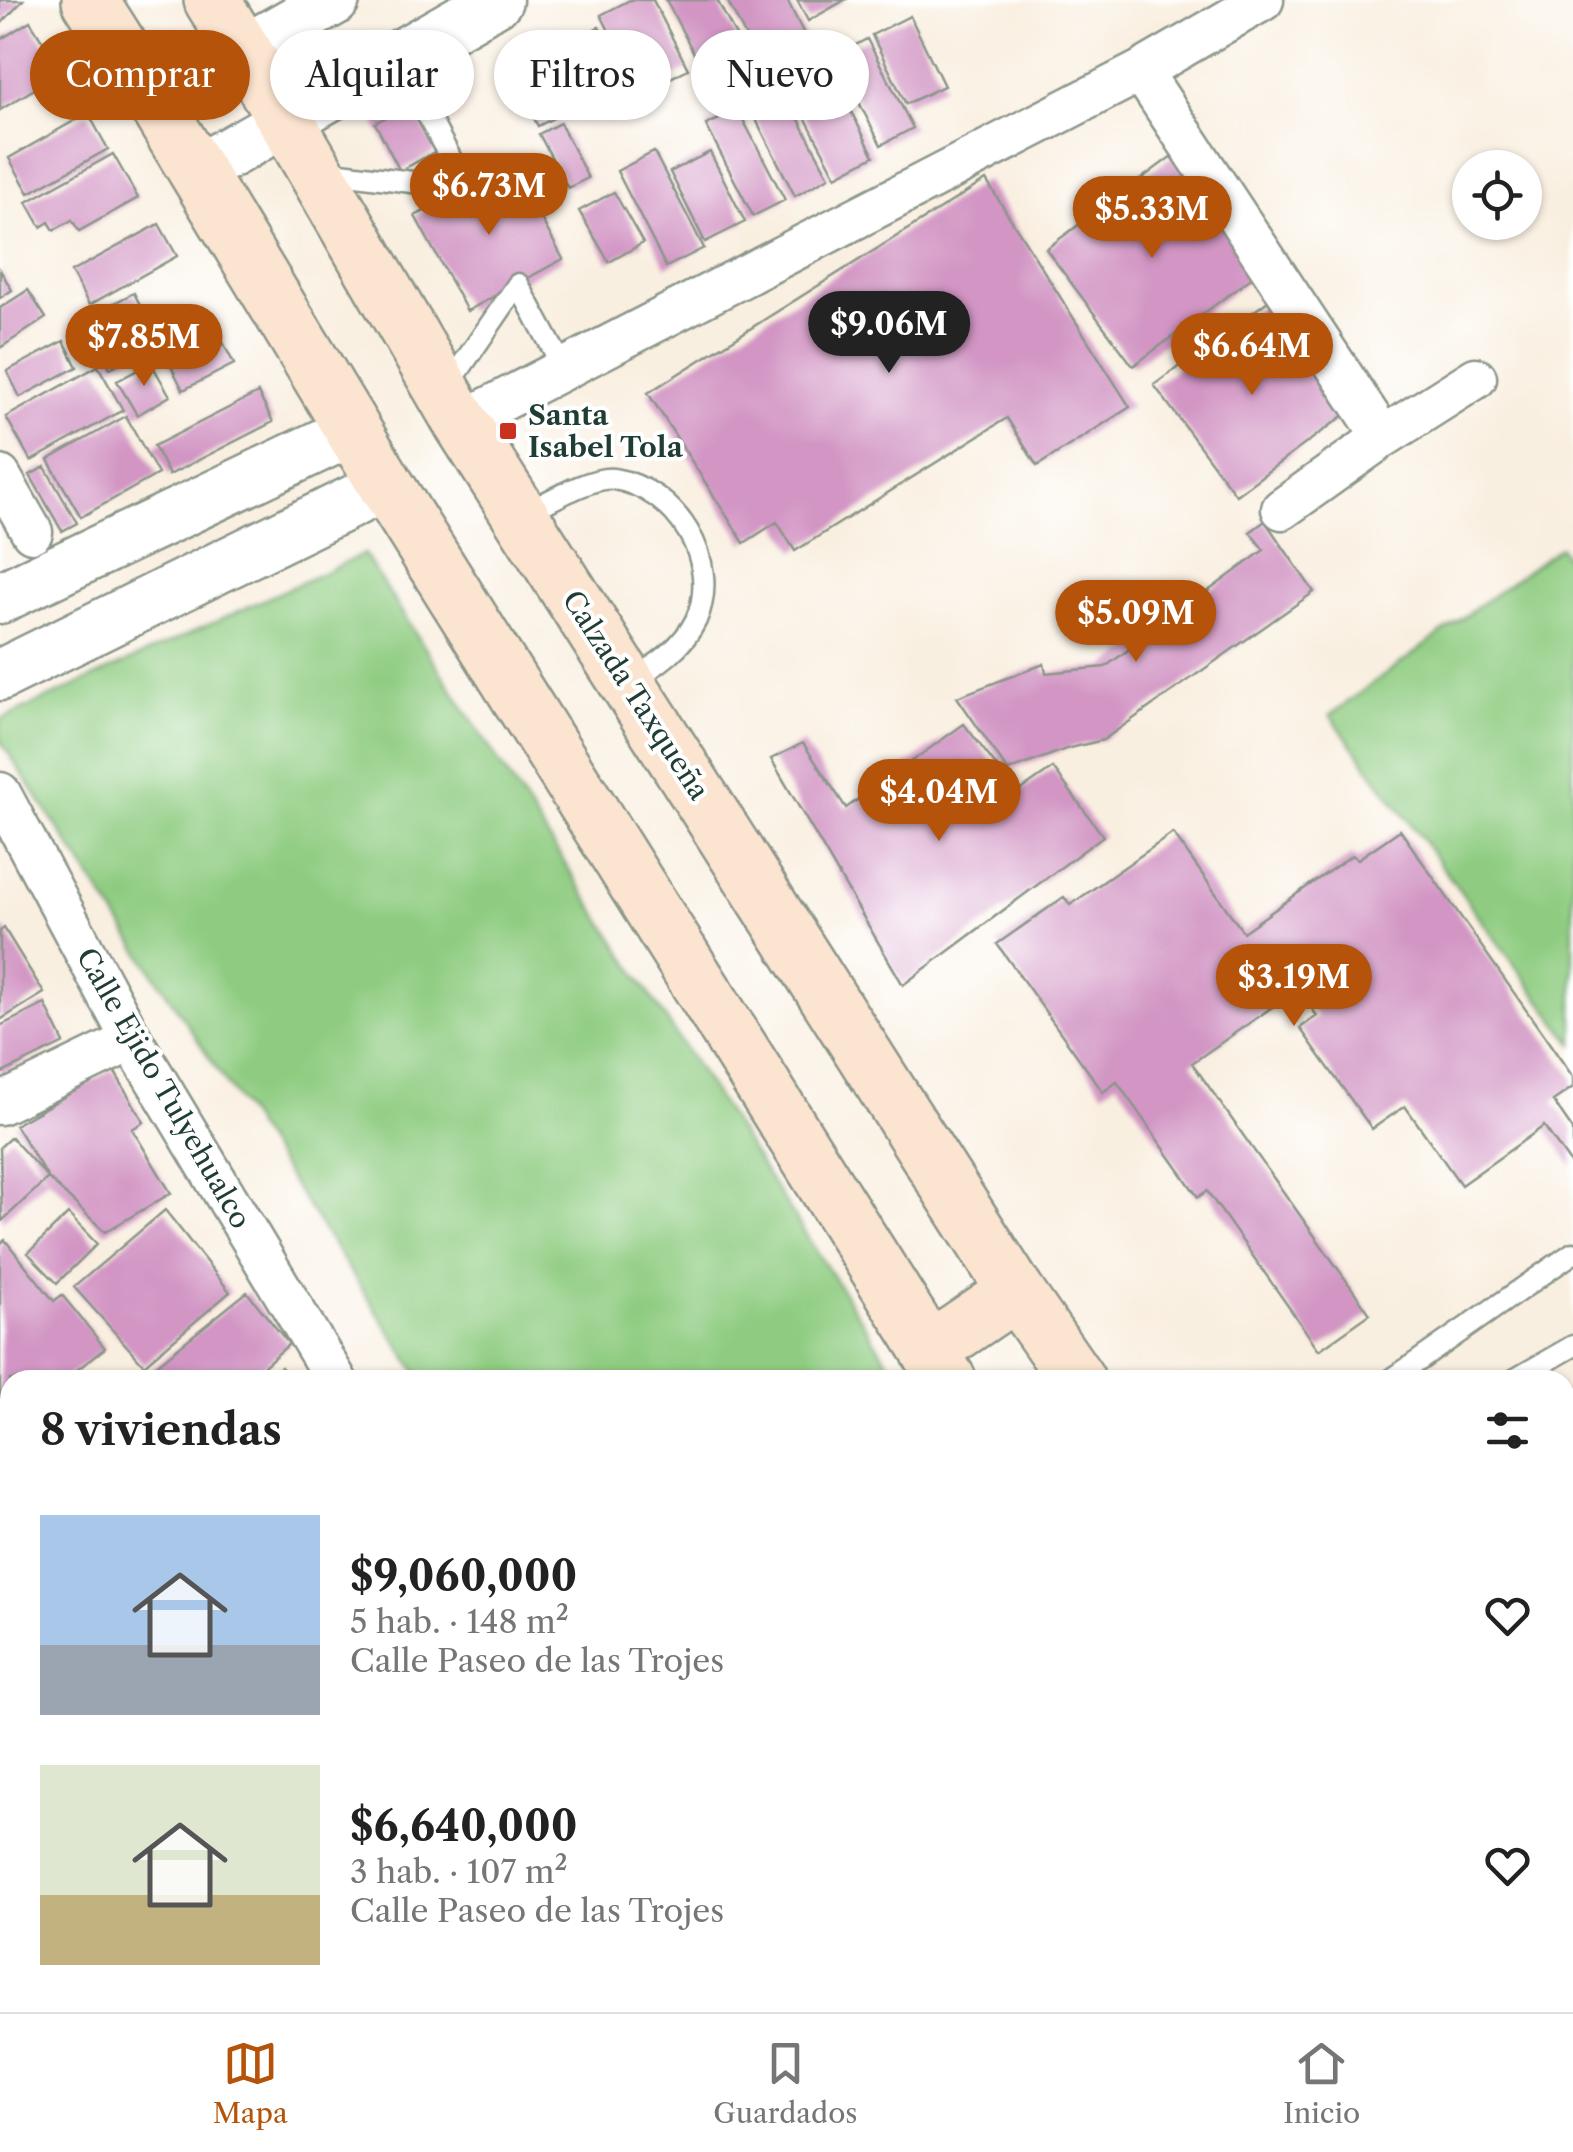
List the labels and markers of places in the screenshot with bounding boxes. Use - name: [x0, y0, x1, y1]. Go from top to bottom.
- pin: $6.73M: [408, 153, 570, 238]
- pin: $5.33M: [1071, 176, 1233, 261]
- pin: $9.06M: [808, 291, 970, 376]
- pin: $7.85M: [63, 304, 225, 389]
- pin: $6.64M: [1171, 313, 1333, 398]
- place label: Santa Isabel Tola: [528, 398, 684, 464]
- marker: Santa Isabel Tola: [497, 420, 519, 442]
- pin: $5.09M: [1055, 580, 1217, 665]
- pin: $4.04M: [858, 759, 1020, 844]
- pin: $3.19M: [1213, 944, 1375, 1029]

